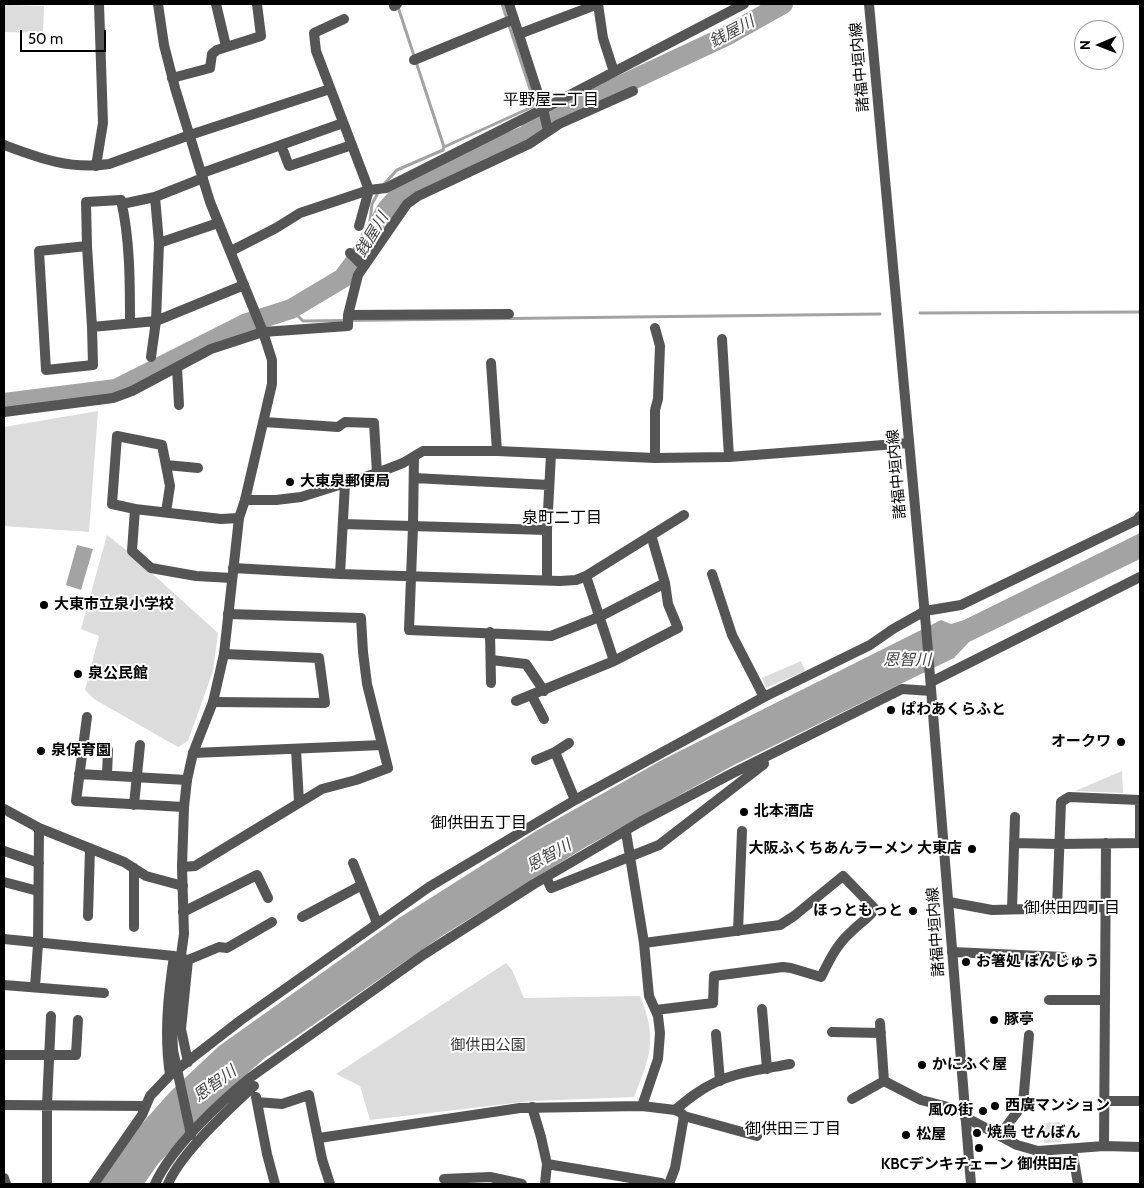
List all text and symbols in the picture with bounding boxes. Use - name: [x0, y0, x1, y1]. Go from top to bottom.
- water label: 銭屋川: [706, 12, 758, 52]
- scale bar: [22, 20, 109, 52]
- north arrow: [1074, 20, 1124, 70]
- street label: 諸福中垣内線: [847, 21, 873, 113]
- text: 50 m: [28, 30, 63, 48]
- text: N: [1076, 40, 1094, 50]
- district label: 平野屋二丁目: [503, 90, 599, 110]
- water label: 銭屋川: [351, 209, 393, 261]
- street label: 諸福中垣内線: [884, 428, 910, 520]
- place label: 大東泉郵便局: [300, 473, 390, 491]
- marker: 大東泉郵便局: [284, 476, 296, 488]
- district label: 泉町二丁目: [522, 508, 602, 528]
- place label: 大東市立泉小学校: [54, 596, 174, 614]
- marker: 大東市立泉小学校: [38, 599, 50, 611]
- water label: 恩智川: [883, 650, 931, 670]
- place label: 泉公民館: [88, 665, 148, 683]
- marker: 泉公民館: [72, 668, 84, 680]
- place label: ぱわあくらふと: [901, 701, 1006, 719]
- marker: ぱわあくらふと: [885, 704, 897, 716]
- place label: オークワ: [1051, 733, 1111, 751]
- marker: オークワ: [1115, 736, 1127, 748]
- place label: 泉保育園: [51, 742, 111, 760]
- marker: 泉保育園: [35, 745, 47, 757]
- place label: 北本酒店: [754, 803, 814, 821]
- marker: 北本酒店: [738, 806, 750, 818]
- district label: 御供田五丁目: [431, 813, 527, 833]
- water label: 恩智川: [523, 836, 575, 876]
- place label: 大阪ふくちあんラーメン 大東店: [749, 840, 962, 858]
- marker: 大阪ふくちあんラーメン 大東店: [966, 843, 978, 855]
- street label: 諸福中垣内線: [924, 886, 948, 978]
- district label: 御供田四丁目: [1024, 898, 1120, 918]
- place label: ほっともっと: [813, 902, 903, 920]
- marker: ほっともっと: [907, 905, 919, 917]
- place label: お箸処 ぼんじゅう: [976, 953, 1099, 971]
- marker: お箸処 ぼんじゅう: [960, 956, 972, 968]
- place label: 豚亭: [1004, 1011, 1034, 1029]
- marker: 豚亭: [988, 1014, 1000, 1026]
- park label: 御供田公園: [451, 1037, 525, 1055]
- place label: かにふぐ屋: [932, 1056, 1007, 1074]
- marker: かにふぐ屋: [916, 1059, 928, 1071]
- water label: 恩智川: [190, 1062, 240, 1106]
- place label: 西廣マンション: [1005, 1097, 1110, 1115]
- marker: 西廣マンション: [989, 1100, 1001, 1112]
- place label: 風の街: [928, 1102, 973, 1120]
- marker: 風の街: [977, 1105, 989, 1117]
- district label: 御供田三丁目: [745, 1119, 841, 1139]
- place label: 焼鳥 せんぼん: [987, 1124, 1080, 1142]
- place label: 松屋: [916, 1126, 946, 1144]
- marker: 焼鳥 せんぼん: [971, 1127, 983, 1139]
- marker: 松屋: [900, 1129, 912, 1141]
- marker: KBCデンキチェーン 御供田店: [973, 1142, 985, 1154]
- place label: KBCデンキチェーン 御供田店: [881, 1156, 1077, 1174]

